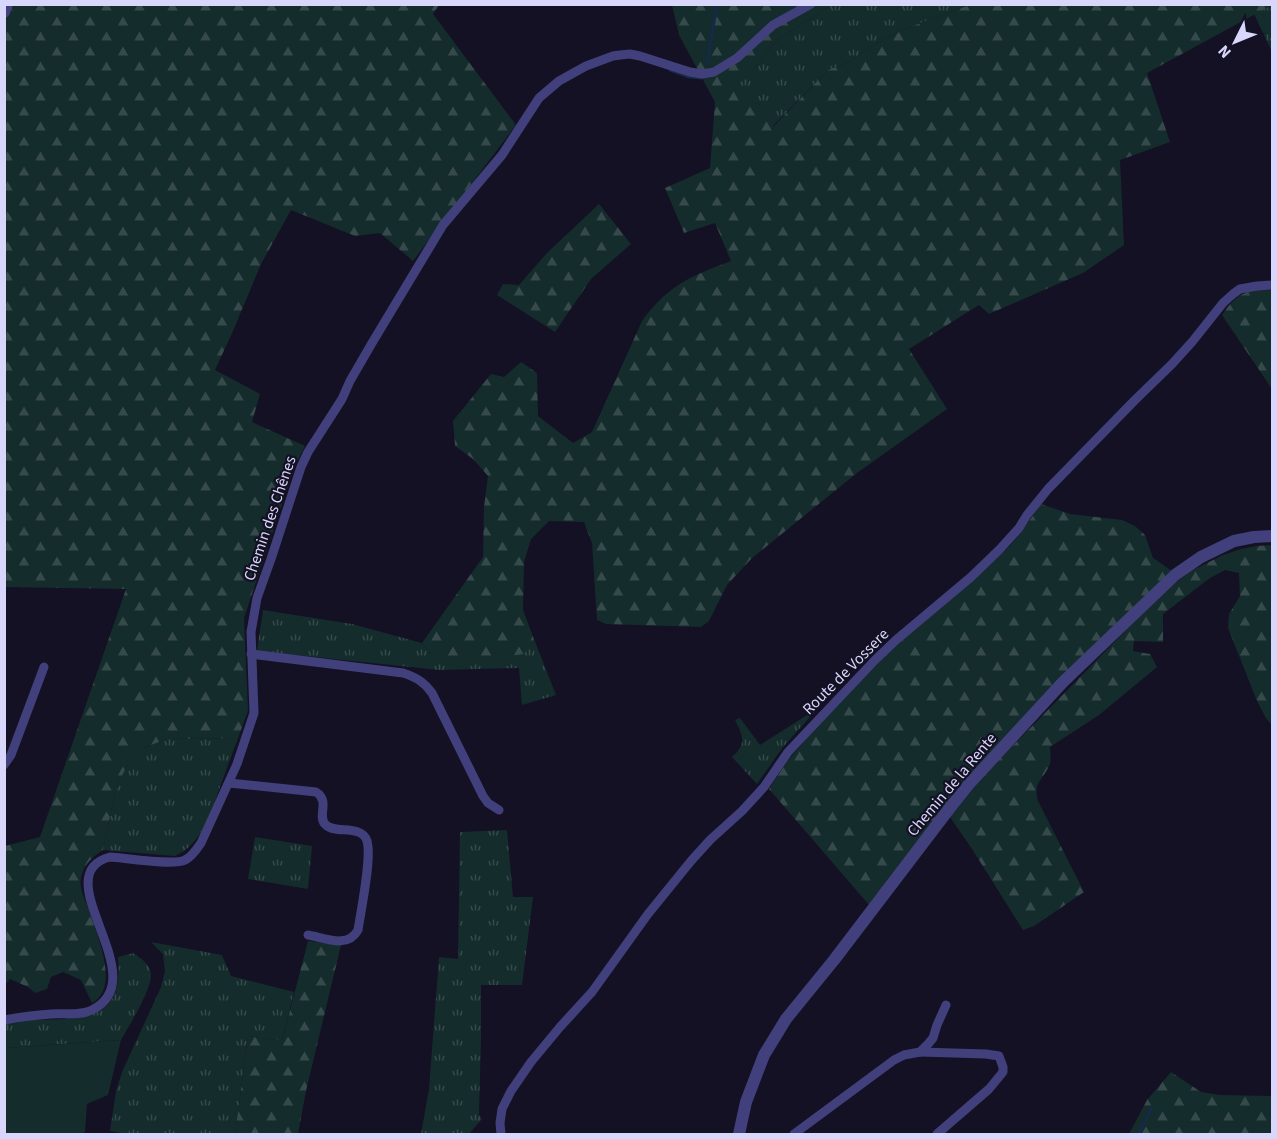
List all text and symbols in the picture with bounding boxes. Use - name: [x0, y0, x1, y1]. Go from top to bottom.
- north arrow: [1205, 12, 1265, 72]
- text: N: [1213, 40, 1236, 63]
- street label: Chemin des Chênes: [238, 453, 302, 584]
- street label: Route de Vossere: [798, 624, 894, 720]
- street label: Chemin de la Rente: [902, 728, 1002, 841]

